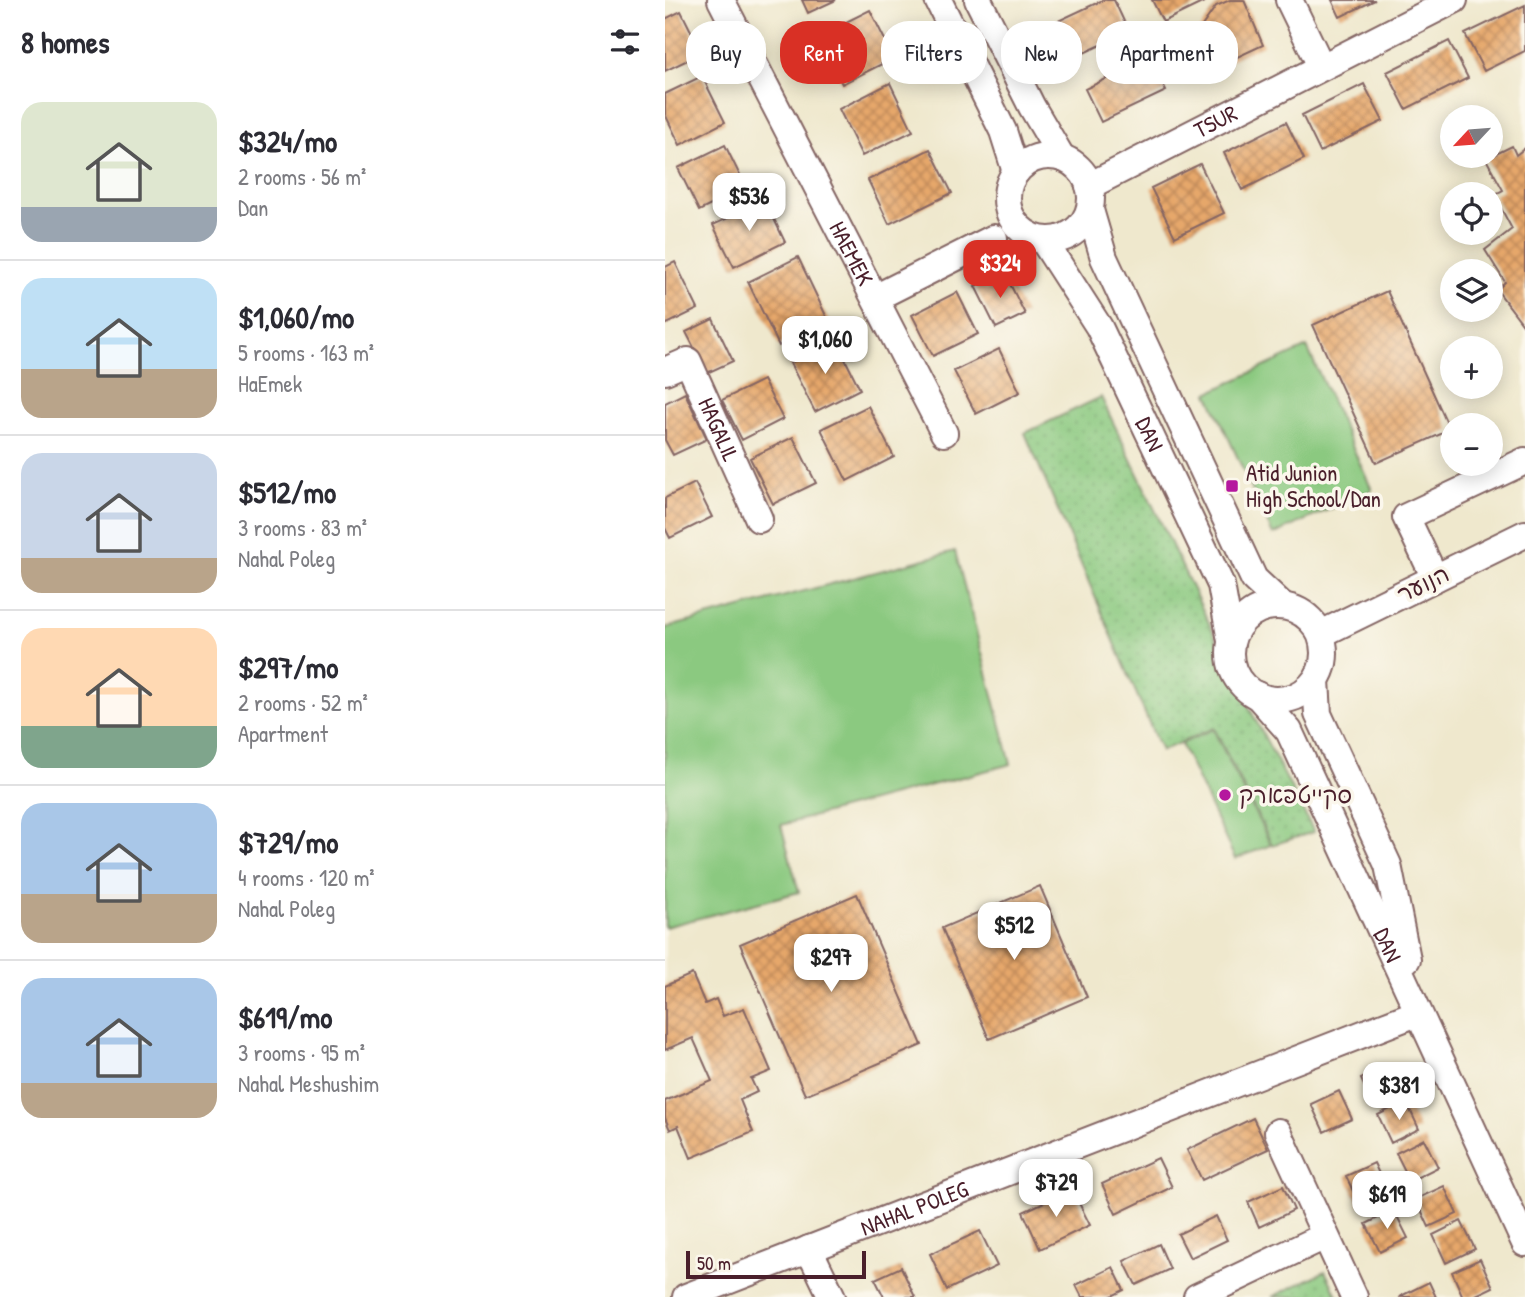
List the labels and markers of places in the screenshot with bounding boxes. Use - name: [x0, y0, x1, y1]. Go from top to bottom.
- pin: $536: [708, 174, 790, 233]
- pin: $324: [959, 240, 1041, 300]
- pin: $1,060: [768, 316, 882, 376]
- place label: Atid Junion High School/Dan: [1246, 457, 1381, 514]
- marker: Atid Junion High School/Dan: [1224, 478, 1240, 494]
- place label: סקייטפארק: [1239, 779, 1352, 810]
- marker: סקייטפארק: [1217, 787, 1233, 803]
- pin: $512: [973, 902, 1055, 962]
- pin: $297: [790, 934, 872, 994]
- pin: $381: [1358, 1062, 1440, 1122]
- pin: $729: [1015, 1160, 1097, 1219]
- pin: $619: [1346, 1172, 1428, 1231]

